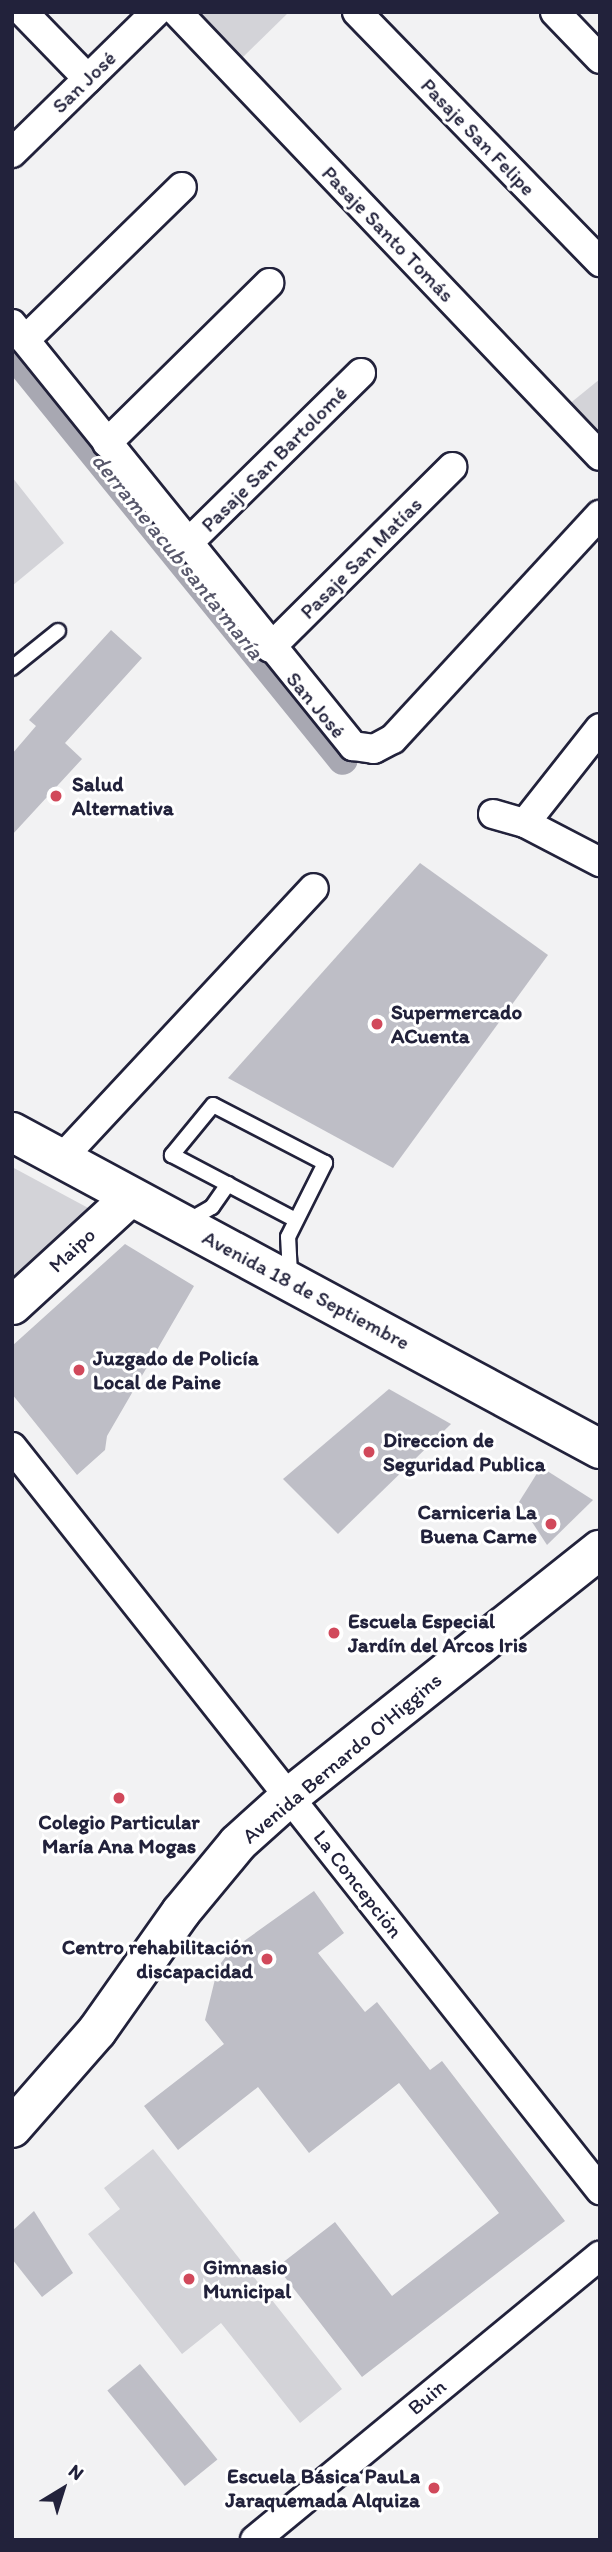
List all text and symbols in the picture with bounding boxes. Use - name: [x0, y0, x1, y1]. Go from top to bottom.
- street label: San José: [47, 45, 121, 119]
- street label: Pasaje San Felipe: [416, 73, 540, 201]
- street label: Pasaje Santo Tomás: [317, 161, 459, 307]
- street label: Pasaje San Bartolomé: [195, 380, 353, 538]
- water label: derrame acub santa maría: [86, 447, 270, 665]
- street label: Pasaje San Matías: [295, 492, 427, 624]
- street label: San José: [281, 667, 351, 743]
- place label: Salud Alternativa: [72, 771, 174, 821]
- marker: Salud Alternativa: [46, 786, 66, 806]
- place label: Supermercado ACuenta: [391, 999, 522, 1049]
- marker: Supermercado ACuenta: [369, 1016, 385, 1032]
- street label: Maipo: [43, 1222, 101, 1278]
- street label: Avenida 18 de Septiembre: [198, 1225, 414, 1355]
- place label: Juzgado de Policía Local de Paine: [93, 1345, 258, 1395]
- marker: Juzgado de Policía Local de Paine: [71, 1362, 87, 1378]
- place label: Direccion de Seguridad Publica: [383, 1427, 546, 1477]
- marker: Direccion de Seguridad Publica: [361, 1444, 377, 1460]
- place label: Carniceria La Buena Carne: [417, 1499, 537, 1549]
- marker: Carniceria La Buena Carne: [543, 1516, 559, 1532]
- place label: Escuela Especial Jardín del Arcos Iris: [348, 1608, 530, 1658]
- marker: Escuela Especial Jardín del Arcos Iris: [326, 1625, 342, 1641]
- street label: Avenida Bernardo O'Higgins: [237, 1667, 447, 1849]
- marker: Colegio Particular María Ana Mogas: [111, 1790, 127, 1806]
- place label: Colegio Particular María Ana Mogas: [38, 1809, 200, 1859]
- street label: La Concepción: [308, 1825, 408, 1943]
- place label: Centro rehabilitación discapacidad: [63, 1934, 253, 1984]
- marker: Centro rehabilitación discapacidad: [259, 1951, 275, 1967]
- place label: Gimnasio Municipal: [203, 2254, 291, 2304]
- marker: Gimnasio Municipal: [181, 2271, 197, 2287]
- street label: Buin: [403, 2374, 451, 2420]
- north arrow: [28, 2454, 98, 2524]
- text: N: [64, 2459, 88, 2485]
- place label: Escuela Básica PauLa Jaraquemada Alquiza: [225, 2463, 420, 2513]
- marker: Escuela Básica PauLa Jaraquemada Alquiza: [426, 2480, 442, 2496]

